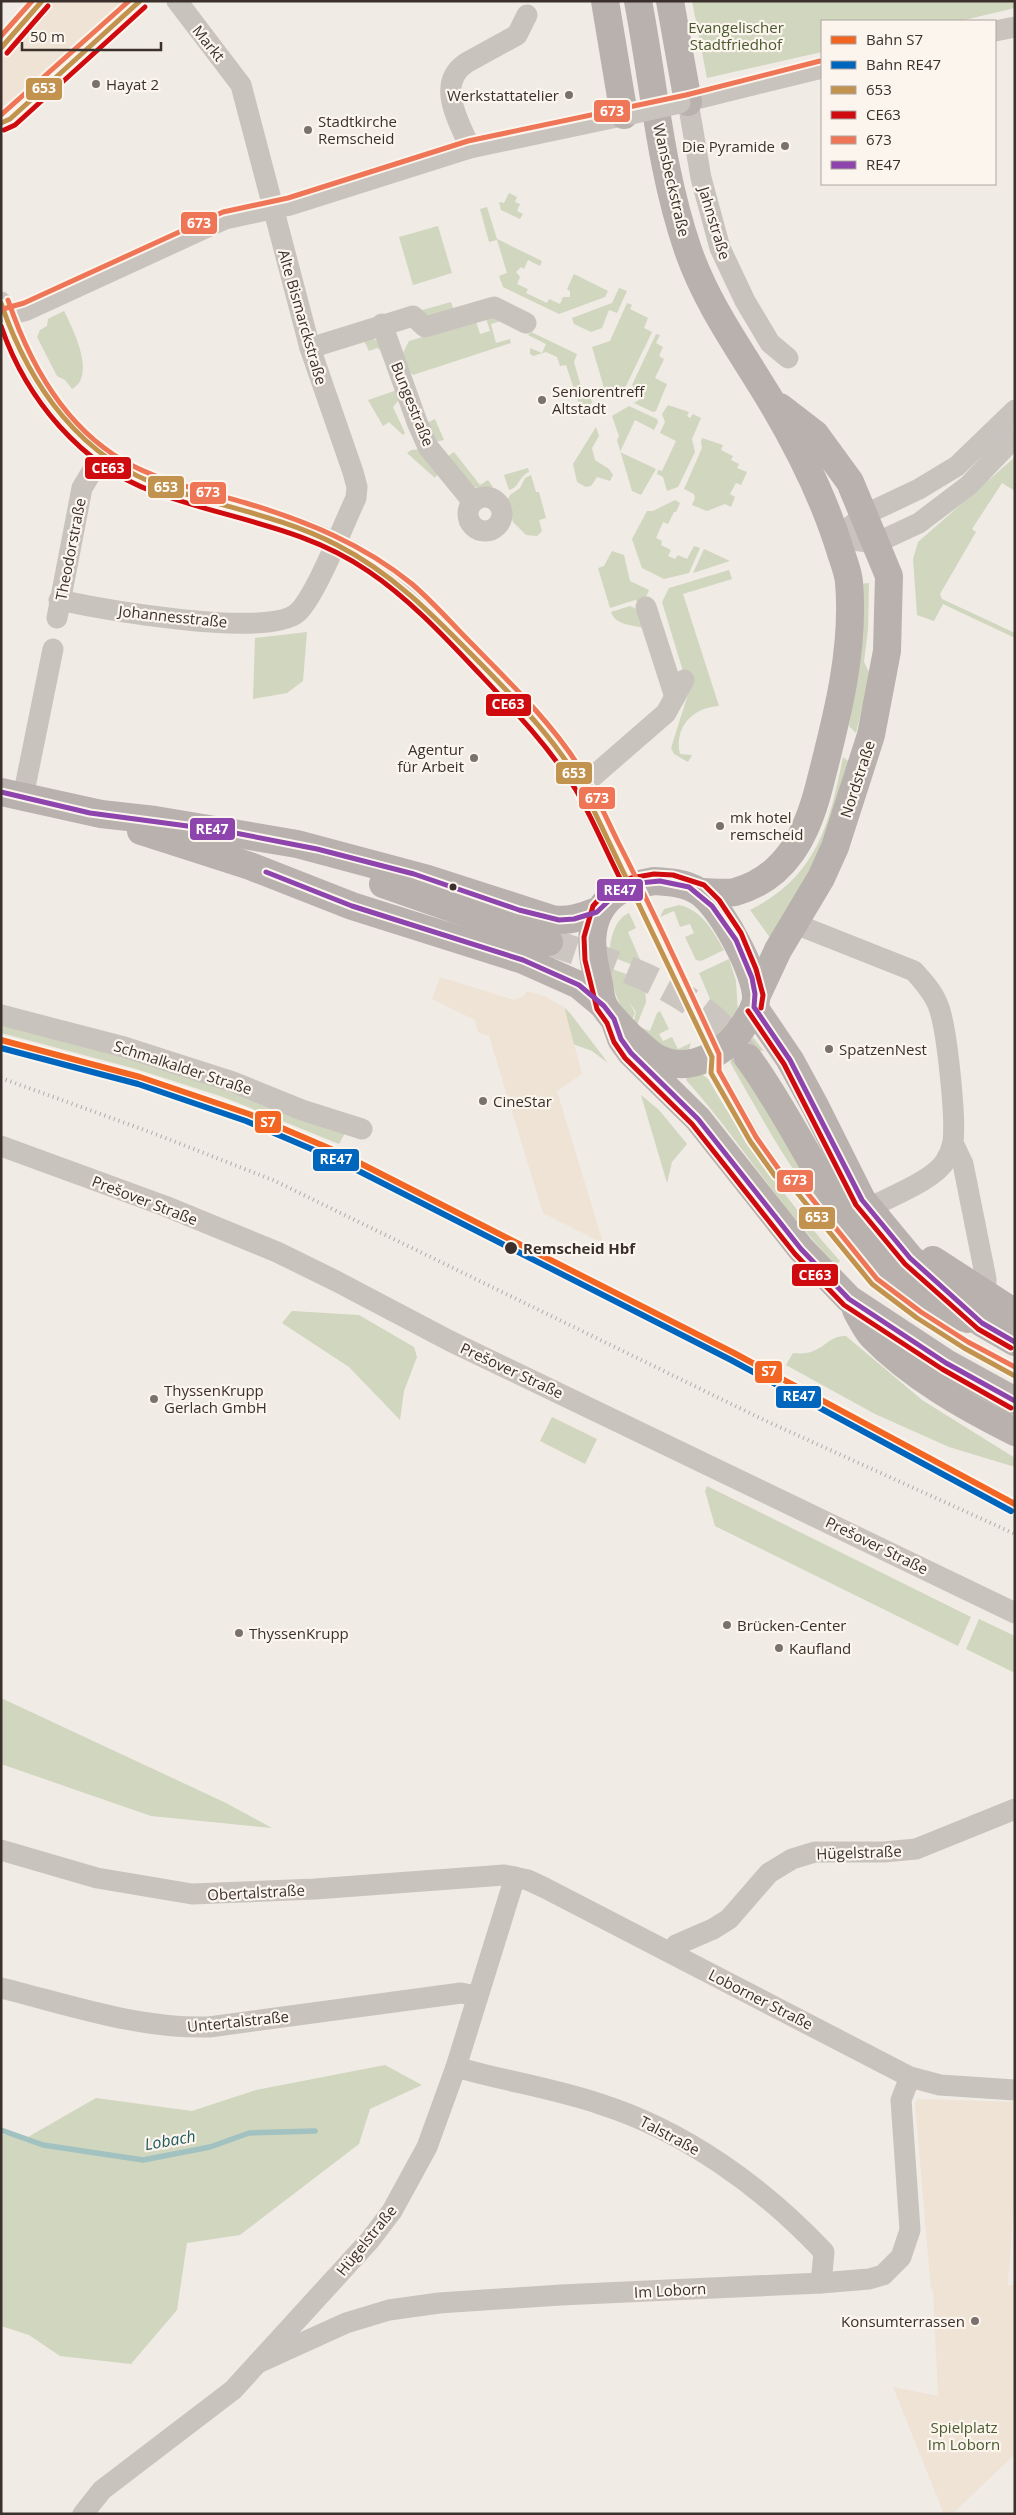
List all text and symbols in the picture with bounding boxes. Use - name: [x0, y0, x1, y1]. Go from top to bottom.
- park label: Evangelischer Stadtfriedhof: [688, 17, 784, 54]
- scale bar: [22, 20, 161, 52]
- legend: [821, 20, 996, 185]
- street label: Markt: [188, 21, 230, 65]
- text: 50 m: [30, 26, 65, 46]
- text: Bahn S7: [866, 29, 923, 49]
- text: Bahn RE47: [866, 54, 941, 74]
- place label: Hayat 2: [106, 74, 159, 94]
- line badge: 653: [25, 77, 63, 101]
- text: 653: [32, 78, 56, 97]
- marker: Hayat 2: [90, 78, 102, 90]
- text: 653: [866, 79, 892, 99]
- place label: Werkstattatelier: [447, 85, 559, 105]
- marker: Werkstattatelier: [563, 89, 575, 101]
- line badge: 673: [593, 99, 631, 123]
- text: 673: [600, 101, 624, 120]
- text: CE63: [866, 104, 901, 124]
- place label: Stadtkirche Remscheid: [318, 111, 397, 148]
- street label: Wansbeckstraße: [649, 121, 695, 239]
- marker: Stadtkirche Remscheid: [302, 124, 314, 136]
- text: 673: [866, 129, 892, 149]
- place label: Die Pyramide: [682, 136, 775, 156]
- marker: Die Pyramide: [779, 140, 791, 152]
- text: RE47: [866, 154, 901, 174]
- street label: Jahnstraße: [694, 182, 736, 262]
- line badge: 673: [180, 211, 218, 235]
- text: 673: [187, 213, 211, 232]
- street label: Alte Bismarckstraße: [274, 247, 332, 387]
- street label: Bungestraße: [387, 359, 439, 449]
- place label: Seniorentreff Altstadt: [552, 381, 645, 418]
- marker: Seniorentreff Altstadt: [536, 394, 548, 406]
- line badge: CE63: [84, 456, 132, 480]
- text: CE63: [92, 458, 124, 477]
- line badge: 653: [147, 475, 185, 499]
- text: 653: [154, 477, 178, 496]
- line badge: 673: [189, 481, 227, 505]
- text: 673: [196, 482, 220, 501]
- street label: Theodorstraße: [50, 496, 90, 602]
- street label: Johannesstraße: [116, 600, 228, 632]
- line badge: CE63: [485, 693, 532, 717]
- text: CE63: [492, 694, 524, 713]
- street label: Nordstraße: [835, 738, 879, 820]
- place label: Agentur für Arbeit: [397, 739, 464, 776]
- marker: Agentur für Arbeit: [468, 752, 480, 764]
- line badge: 653: [555, 761, 593, 785]
- text: 653: [562, 763, 586, 782]
- line badge: 673: [578, 786, 616, 810]
- text: 673: [585, 788, 609, 807]
- place label: mk hotel remscheid: [730, 807, 803, 844]
- line badge: RE47: [189, 817, 236, 841]
- text: RE47: [195, 819, 229, 838]
- marker: mk hotel remscheid: [714, 820, 726, 832]
- line badge: RE47: [596, 878, 644, 902]
- text: RE47: [603, 880, 637, 899]
- unlabelled marker: [448, 882, 458, 892]
- street label: Schmalkalder Straße: [111, 1035, 255, 1099]
- place label: SpatzenNest: [839, 1039, 927, 1059]
- marker: SpatzenNest: [823, 1043, 835, 1055]
- place label: CineStar: [493, 1091, 552, 1111]
- marker: CineStar: [477, 1095, 489, 1107]
- line badge: S7: [254, 1110, 282, 1134]
- text: S7: [260, 1112, 276, 1131]
- line badge: RE47: [312, 1148, 360, 1172]
- text: RE47: [319, 1149, 353, 1168]
- line badge: 673: [776, 1169, 814, 1193]
- text: 673: [783, 1170, 807, 1189]
- street label: Prešover Straße: [89, 1171, 201, 1229]
- line badge: 653: [798, 1206, 836, 1230]
- text: 653: [805, 1207, 829, 1226]
- place label: Remscheid Hbf: [523, 1238, 636, 1258]
- marker: Remscheid Hbf: [503, 1240, 519, 1256]
- line badge: CE63: [791, 1263, 839, 1287]
- text: CE63: [799, 1265, 831, 1284]
- street label: Prešover Straße: [457, 1337, 567, 1403]
- line badge: S7: [754, 1360, 783, 1384]
- text: S7: [761, 1361, 777, 1380]
- place label: ThyssenKrupp Gerlach GmbH: [164, 1380, 267, 1417]
- line badge: RE47: [775, 1385, 822, 1409]
- text: RE47: [782, 1386, 816, 1405]
- marker: ThyssenKrupp Gerlach GmbH: [148, 1393, 160, 1405]
- street label: Prešover Straße: [823, 1512, 931, 1578]
- place label: Brücken-Center: [737, 1615, 847, 1635]
- marker: Brücken-Center: [721, 1619, 733, 1631]
- place label: ThyssenKrupp: [249, 1623, 349, 1643]
- marker: ThyssenKrupp: [233, 1627, 245, 1639]
- place label: Kaufland: [789, 1638, 851, 1658]
- marker: Kaufland: [773, 1642, 785, 1654]
- street label: Hügelstraße: [816, 1841, 902, 1863]
- street label: Obertalstraße: [207, 1879, 305, 1905]
- street label: Loborner Straße: [705, 1964, 817, 2034]
- street label: Untertalstraße: [186, 2006, 290, 2036]
- street label: Talstraße: [637, 2111, 703, 2159]
- water label: Lobach: [143, 2125, 197, 2155]
- street label: Hügelstraße: [331, 2201, 401, 2279]
- street label: Im Loborn: [633, 2278, 707, 2302]
- place label: Konsumterrassen: [841, 2311, 965, 2331]
- marker: Konsumterrassen: [969, 2315, 981, 2327]
- park label: Spielplatz Im Loborn: [928, 2417, 1000, 2454]

